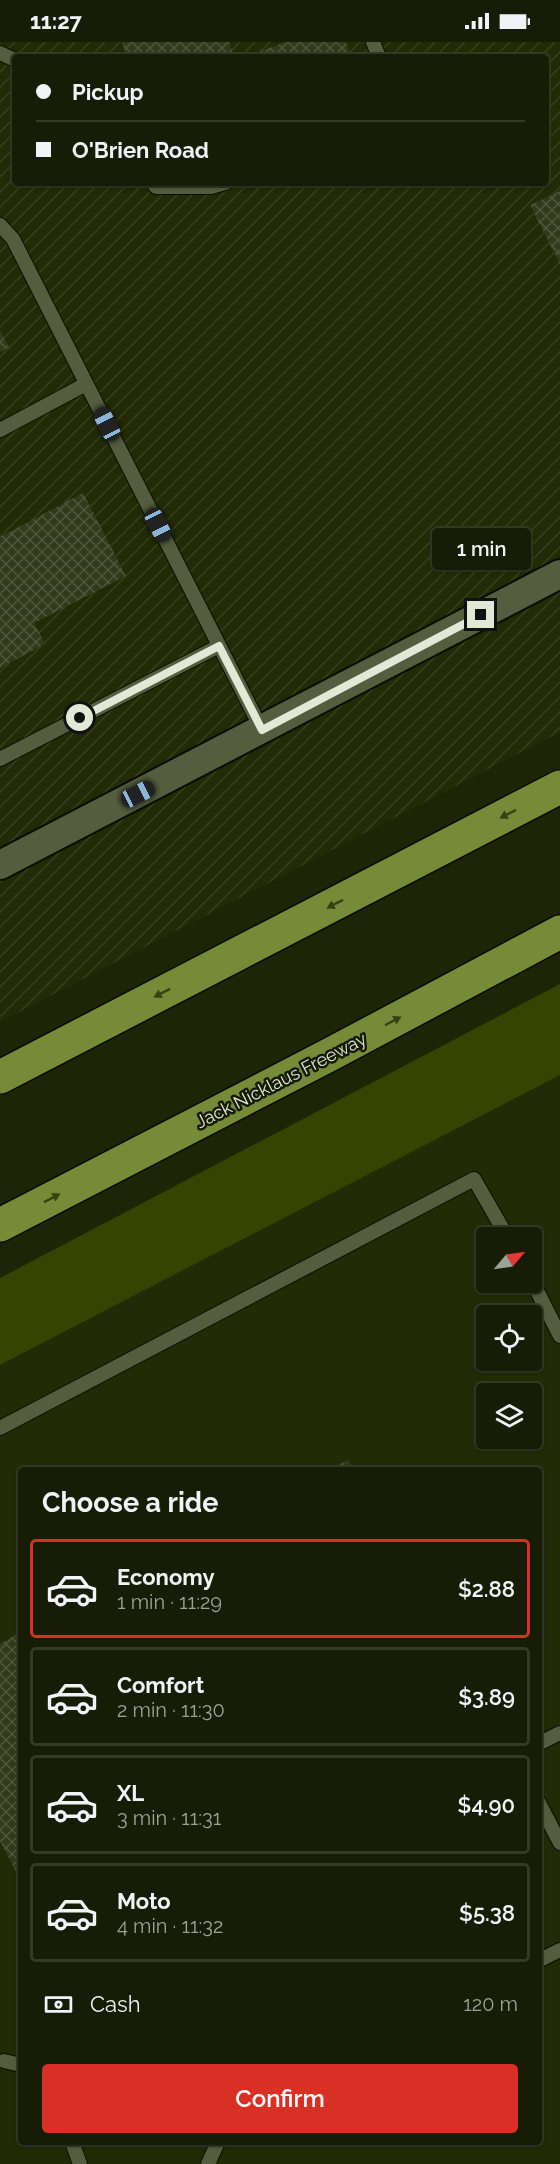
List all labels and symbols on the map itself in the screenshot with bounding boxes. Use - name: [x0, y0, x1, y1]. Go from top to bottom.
- car: [91, 404, 123, 444]
- car: [142, 505, 174, 545]
- callout: 1 min: [432, 528, 530, 570]
- route end: [467, 601, 494, 628]
- route start: [66, 704, 93, 731]
- car: [118, 778, 158, 810]
- one-way arrow: [499, 809, 516, 819]
- one-way arrow: [326, 898, 344, 908]
- one-way arrow: [153, 989, 170, 998]
- one-way arrow: [385, 1016, 402, 1026]
- street label: Jack Nicklaus Freeway: [192, 1028, 370, 1132]
- one-way arrow: [44, 1193, 61, 1203]
- north arrow: [476, 1227, 542, 1293]

